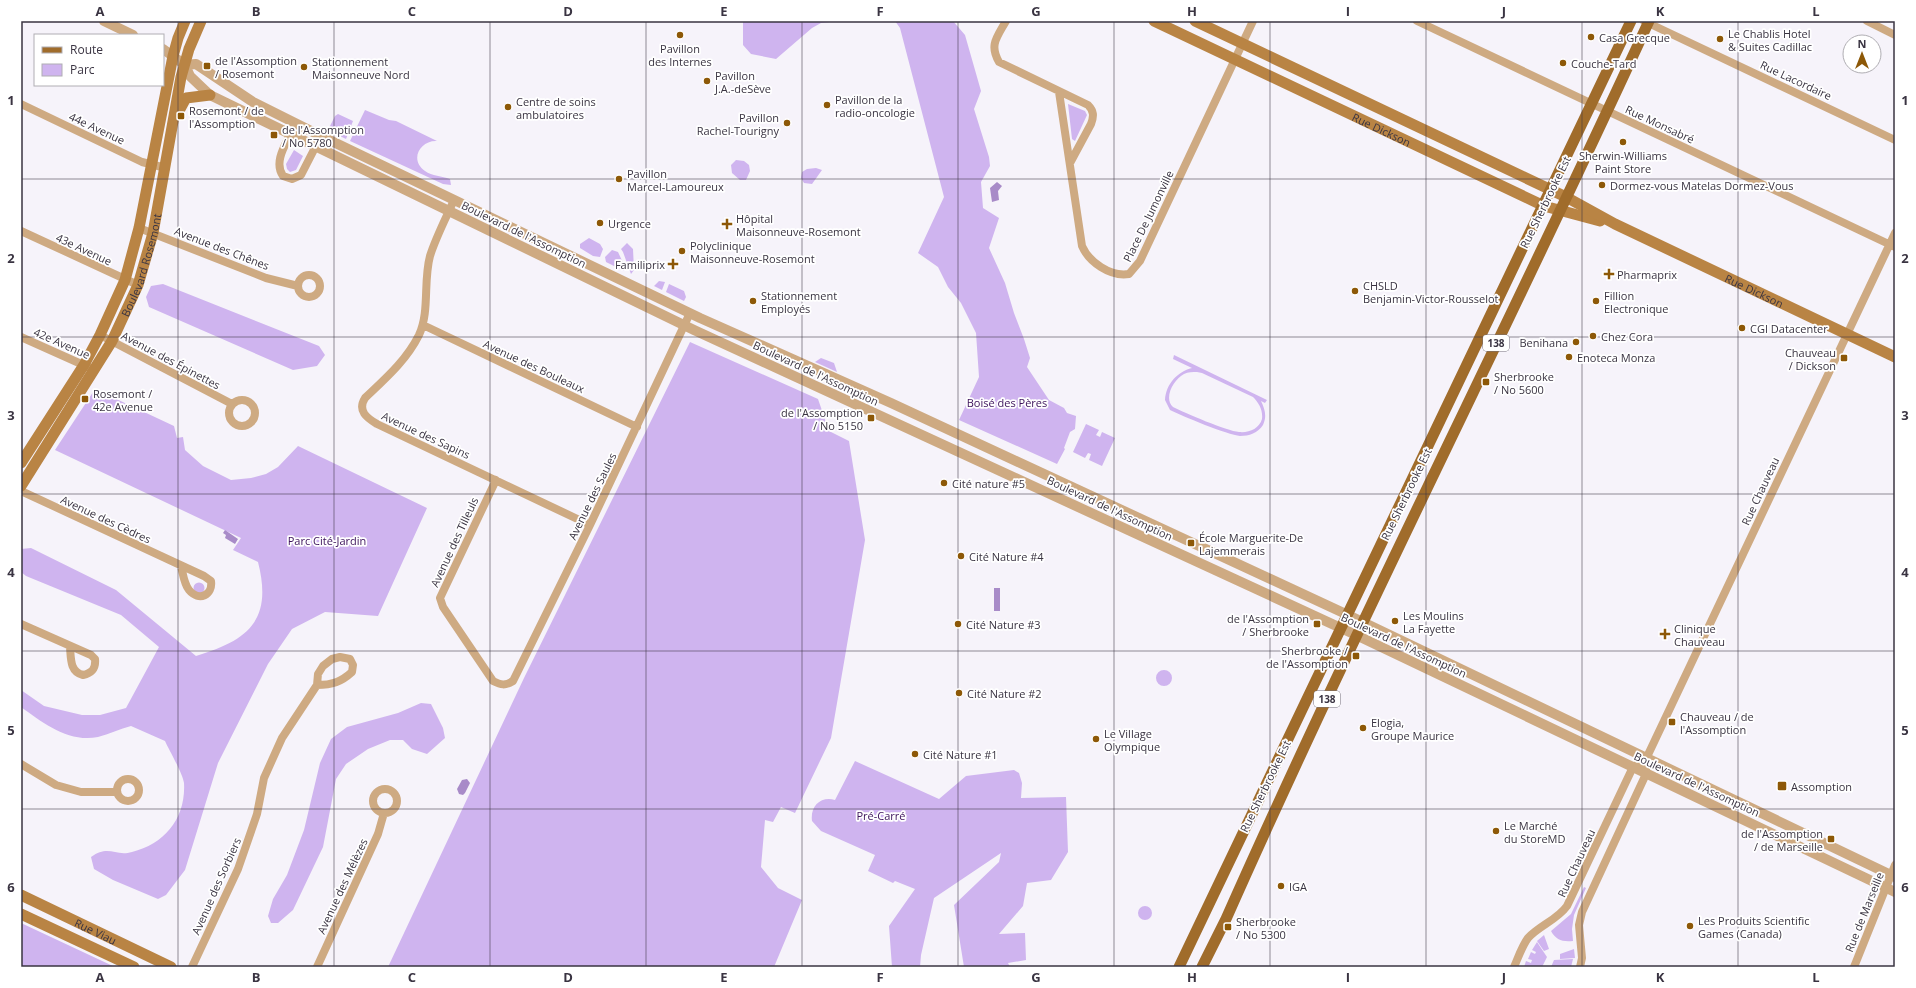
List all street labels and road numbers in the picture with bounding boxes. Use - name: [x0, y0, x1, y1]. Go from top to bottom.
- street label: Rue Lacordaire: [1758, 57, 1834, 103]
- street label: Rue Monsabré: [1623, 101, 1697, 147]
- street label: 44e Avenue: [67, 109, 127, 147]
- street label: Rue Dickson: [1350, 109, 1413, 149]
- street label: Rue Sherbrooke Est: [1516, 153, 1574, 250]
- street label: Place De Jumonville: [1119, 168, 1177, 264]
- street label: Boulevard de l'Assomption: [459, 197, 589, 271]
- street label: Boulevard Rosemont: [117, 212, 164, 319]
- street label: Avenue des Chênes: [173, 223, 271, 273]
- street label: 43e Avenue: [54, 230, 114, 268]
- street label: Rue Dickson: [1723, 270, 1786, 311]
- street label: 42e Avenue: [32, 324, 92, 362]
- street label: Avenue des Épinettes: [119, 328, 223, 392]
- road number: 138: [1483, 335, 1509, 351]
- street label: Avenue des Bouleaux: [481, 336, 587, 396]
- street label: Boulevard de l'Assomption: [751, 337, 881, 409]
- street label: Avenue des Sapins: [379, 408, 473, 462]
- street label: Rue Sherbrooke Est: [1377, 445, 1435, 542]
- street label: Avenue des Saules: [564, 450, 620, 542]
- street label: Rue Chauveau: [1738, 454, 1782, 528]
- street label: Boulevard de l'Assomption: [1045, 472, 1175, 544]
- street label: Avenue des Cèdres: [58, 492, 154, 546]
- street label: Avenue des Tilleuls: [427, 495, 481, 589]
- street label: Boulevard de l'Assomption: [1339, 609, 1469, 681]
- road number: 138: [1314, 691, 1340, 707]
- street label: Rue Sherbrooke Est: [1236, 737, 1294, 834]
- street label: Boulevard de l'Assomption: [1632, 748, 1762, 820]
- street label: Rue Chauveau: [1554, 826, 1598, 900]
- street label: Avenue des Sorbiers: [188, 835, 244, 937]
- street label: Avenue des Mélèzes: [313, 836, 371, 936]
- street label: Rue de Marseille: [1841, 870, 1887, 954]
- street label: Rue Viau: [72, 914, 119, 947]

